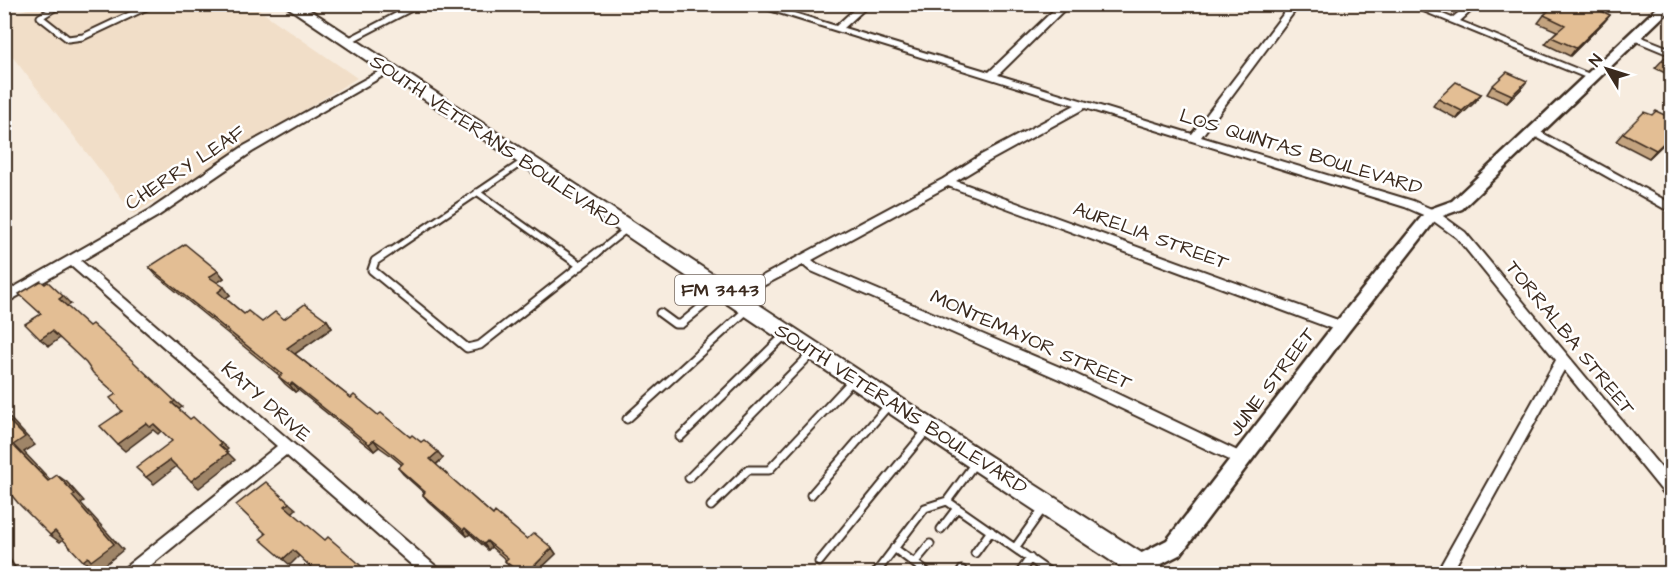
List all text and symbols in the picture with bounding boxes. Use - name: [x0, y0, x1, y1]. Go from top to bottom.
- north arrow: [1577, 39, 1637, 99]
- street label: SOUTH VETERANS BOULEVARD: [364, 48, 626, 236]
- text: N: [1584, 50, 1608, 71]
- street label: LOS QUINTAS BOULEVARD: [1176, 102, 1426, 202]
- street label: CHERRY LEAF: [120, 119, 250, 217]
- street label: AURELIA STREET: [1069, 195, 1233, 277]
- street label: TORRALBA STREET: [1499, 255, 1642, 422]
- road number: FM 3443: [675, 275, 765, 305]
- street label: MONTEMAYOR STREET: [926, 283, 1137, 397]
- street label: SOUTH VETERANS BOULEVARD: [769, 317, 1033, 501]
- street label: JUNE STREET: [1222, 321, 1323, 442]
- street label: KATY DRIVE: [215, 355, 317, 449]

